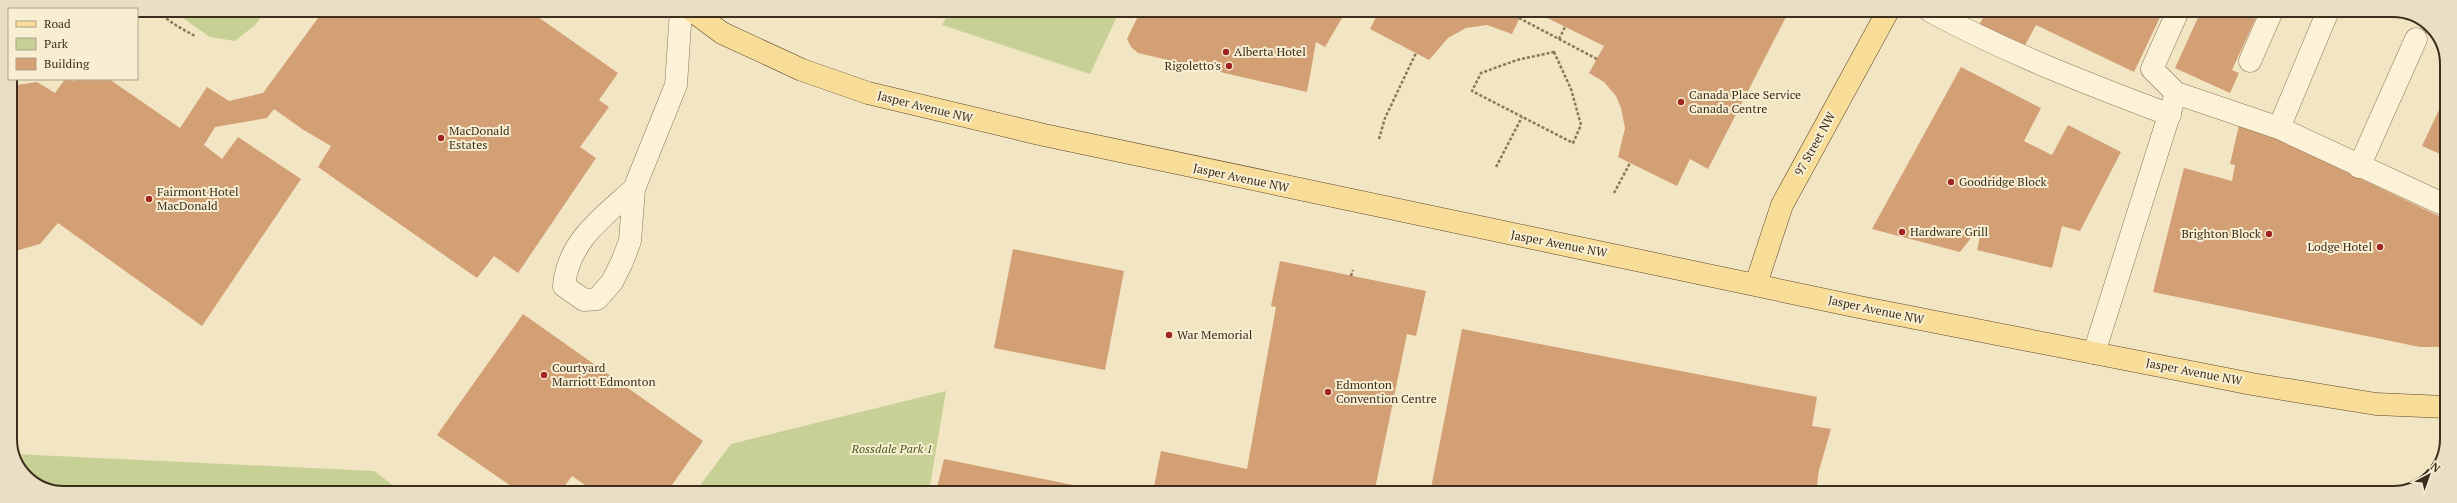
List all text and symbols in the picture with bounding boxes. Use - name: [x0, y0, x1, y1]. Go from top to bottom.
- legend: [8, 8, 138, 80]
- text: Road: [44, 16, 71, 31]
- text: Park: [44, 36, 69, 51]
- place label: Alberta Hotel: [1234, 44, 1306, 59]
- marker: Alberta Hotel: [1221, 47, 1231, 57]
- text: Building: [44, 56, 90, 71]
- place label: Rigoletto's: [1165, 58, 1221, 73]
- marker: Rigoletto's: [1224, 61, 1234, 71]
- street label: Jasper Avenue NW: [876, 87, 975, 126]
- place label: Canada Place Service Canada Centre: [1689, 87, 1801, 116]
- marker: Canada Place Service Canada Centre: [1676, 97, 1686, 107]
- street label: 97 Street NW: [1791, 109, 1839, 178]
- place label: MacDonald Estates: [449, 123, 510, 152]
- marker: MacDonald Estates: [436, 133, 446, 143]
- street label: Jasper Avenue NW: [1192, 160, 1291, 195]
- place label: Goodridge Block: [1959, 174, 2048, 189]
- marker: Goodridge Block: [1946, 177, 1956, 187]
- place label: Fairmont Hotel MacDonald: [157, 184, 239, 213]
- marker: Fairmont Hotel MacDonald: [144, 194, 154, 204]
- place label: Hardware Grill: [1910, 224, 1989, 239]
- place label: Brighton Block: [2181, 226, 2262, 241]
- street label: Jasper Avenue NW: [1510, 227, 1609, 260]
- marker: Hardware Grill: [1897, 227, 1907, 237]
- marker: Brighton Block: [2264, 229, 2274, 239]
- place label: Lodge Hotel: [2308, 239, 2372, 254]
- marker: Lodge Hotel: [2375, 242, 2385, 252]
- street label: Jasper Avenue NW: [1827, 292, 1926, 327]
- place label: War Memorial: [1177, 327, 1253, 342]
- marker: War Memorial: [1164, 330, 1174, 340]
- street label: Jasper Avenue NW: [2145, 355, 2244, 388]
- place label: Courtyard Marriott Edmonton: [552, 360, 656, 389]
- marker: Courtyard Marriott Edmonton: [539, 370, 549, 380]
- place label: Edmonton Convention Centre: [1336, 377, 1437, 406]
- marker: Edmonton Convention Centre: [1323, 387, 1333, 397]
- park label: Rossdale Park 1: [851, 441, 932, 456]
- north arrow: [2409, 455, 2449, 495]
- text: N: [2428, 459, 2444, 476]

